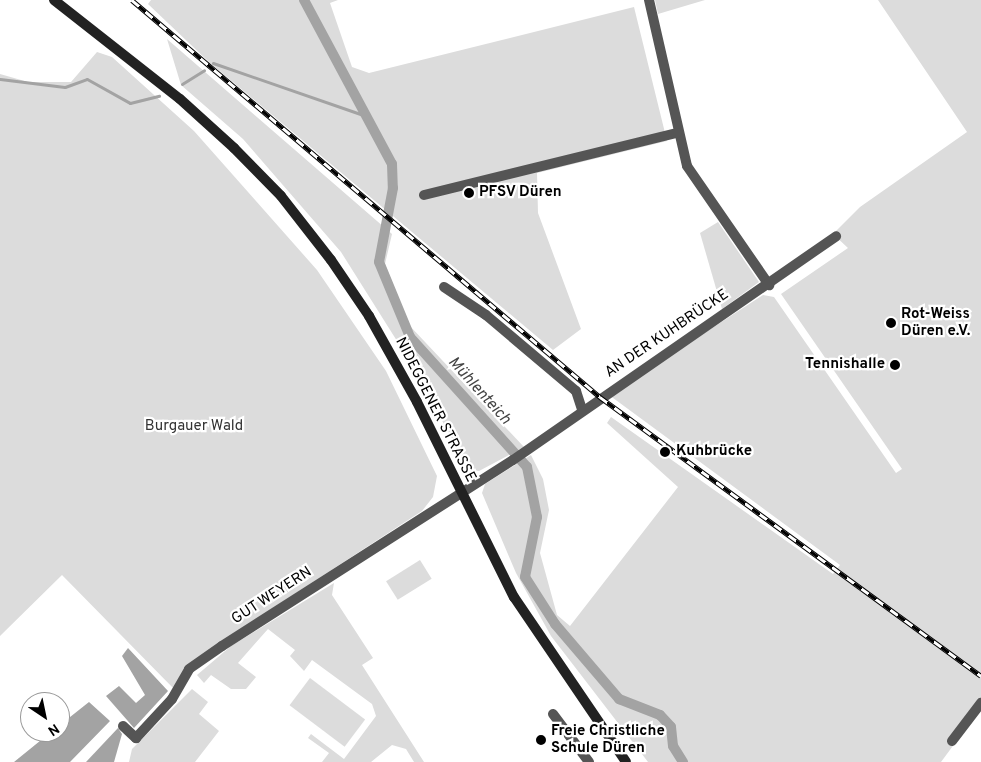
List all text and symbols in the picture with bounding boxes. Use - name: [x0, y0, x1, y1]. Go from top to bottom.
- place label: PFSV Düren: [479, 184, 562, 202]
- marker: PFSV Düren: [463, 187, 475, 199]
- street label: AN DER KUHBRÜCKE: [602, 286, 732, 382]
- place label: Rot-Weiss Düren e.V.: [901, 305, 970, 340]
- marker: Rot-Weiss Düren e.V.: [885, 317, 897, 329]
- street label: NIDEGGENER STRASSE: [391, 335, 479, 485]
- water label: Mühlenteich: [444, 353, 514, 429]
- place label: Tennishalle: [805, 356, 885, 374]
- marker: Tennishalle: [889, 359, 901, 371]
- park label: Burgauer Wald: [145, 418, 243, 436]
- place label: Kuhbrücke: [676, 443, 752, 461]
- marker: Kuhbrücke: [658, 445, 672, 459]
- street label: GUT WEYERN: [228, 563, 316, 629]
- north arrow: [20, 692, 70, 742]
- text: N: [44, 719, 62, 739]
- place label: Freie Christliche Schule Düren: [551, 722, 665, 757]
- marker: Freie Christliche Schule Düren: [535, 734, 547, 746]

